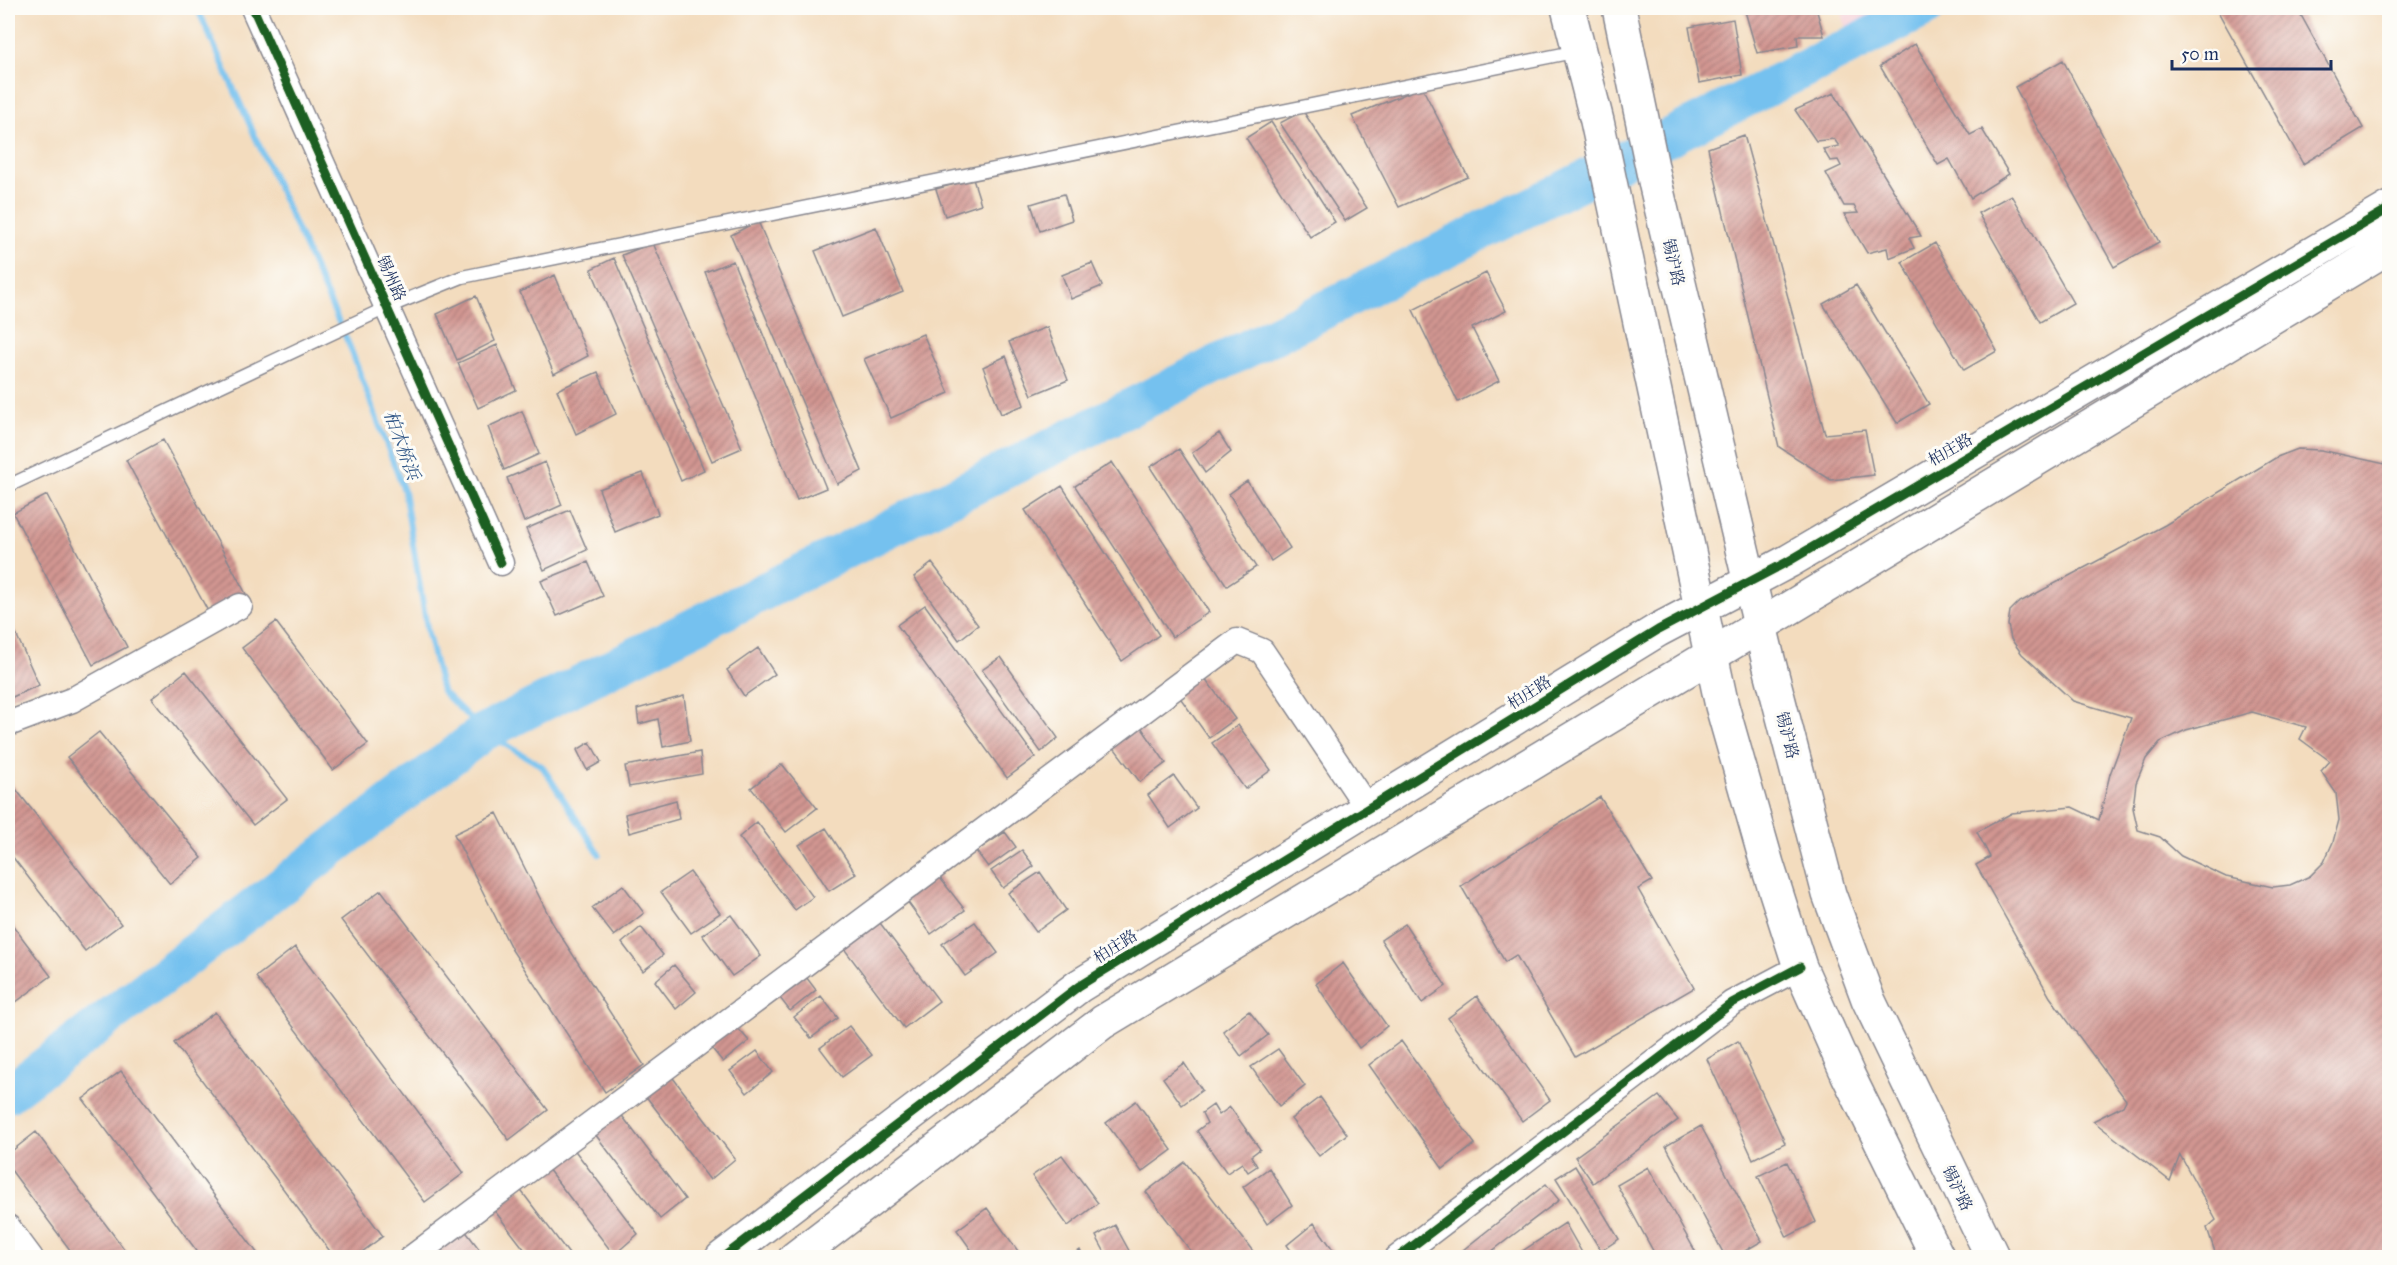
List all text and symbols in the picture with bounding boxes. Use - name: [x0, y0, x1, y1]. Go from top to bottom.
- scale bar: [2172, 33, 2331, 71]
- text: 50 m: [2181, 43, 2219, 65]
- street label: 锡沪路: [1659, 237, 1688, 288]
- street label: 锡州路: [373, 252, 410, 304]
- water label: 柏木桥浜: [379, 407, 425, 484]
- street label: 柏庄路: [1925, 429, 1976, 470]
- street label: 柏庄路: [1504, 672, 1555, 713]
- street label: 锡沪路: [1772, 710, 1803, 761]
- street label: 柏庄路: [1090, 926, 1141, 967]
- street label: 锡沪路: [1938, 1162, 1977, 1214]

